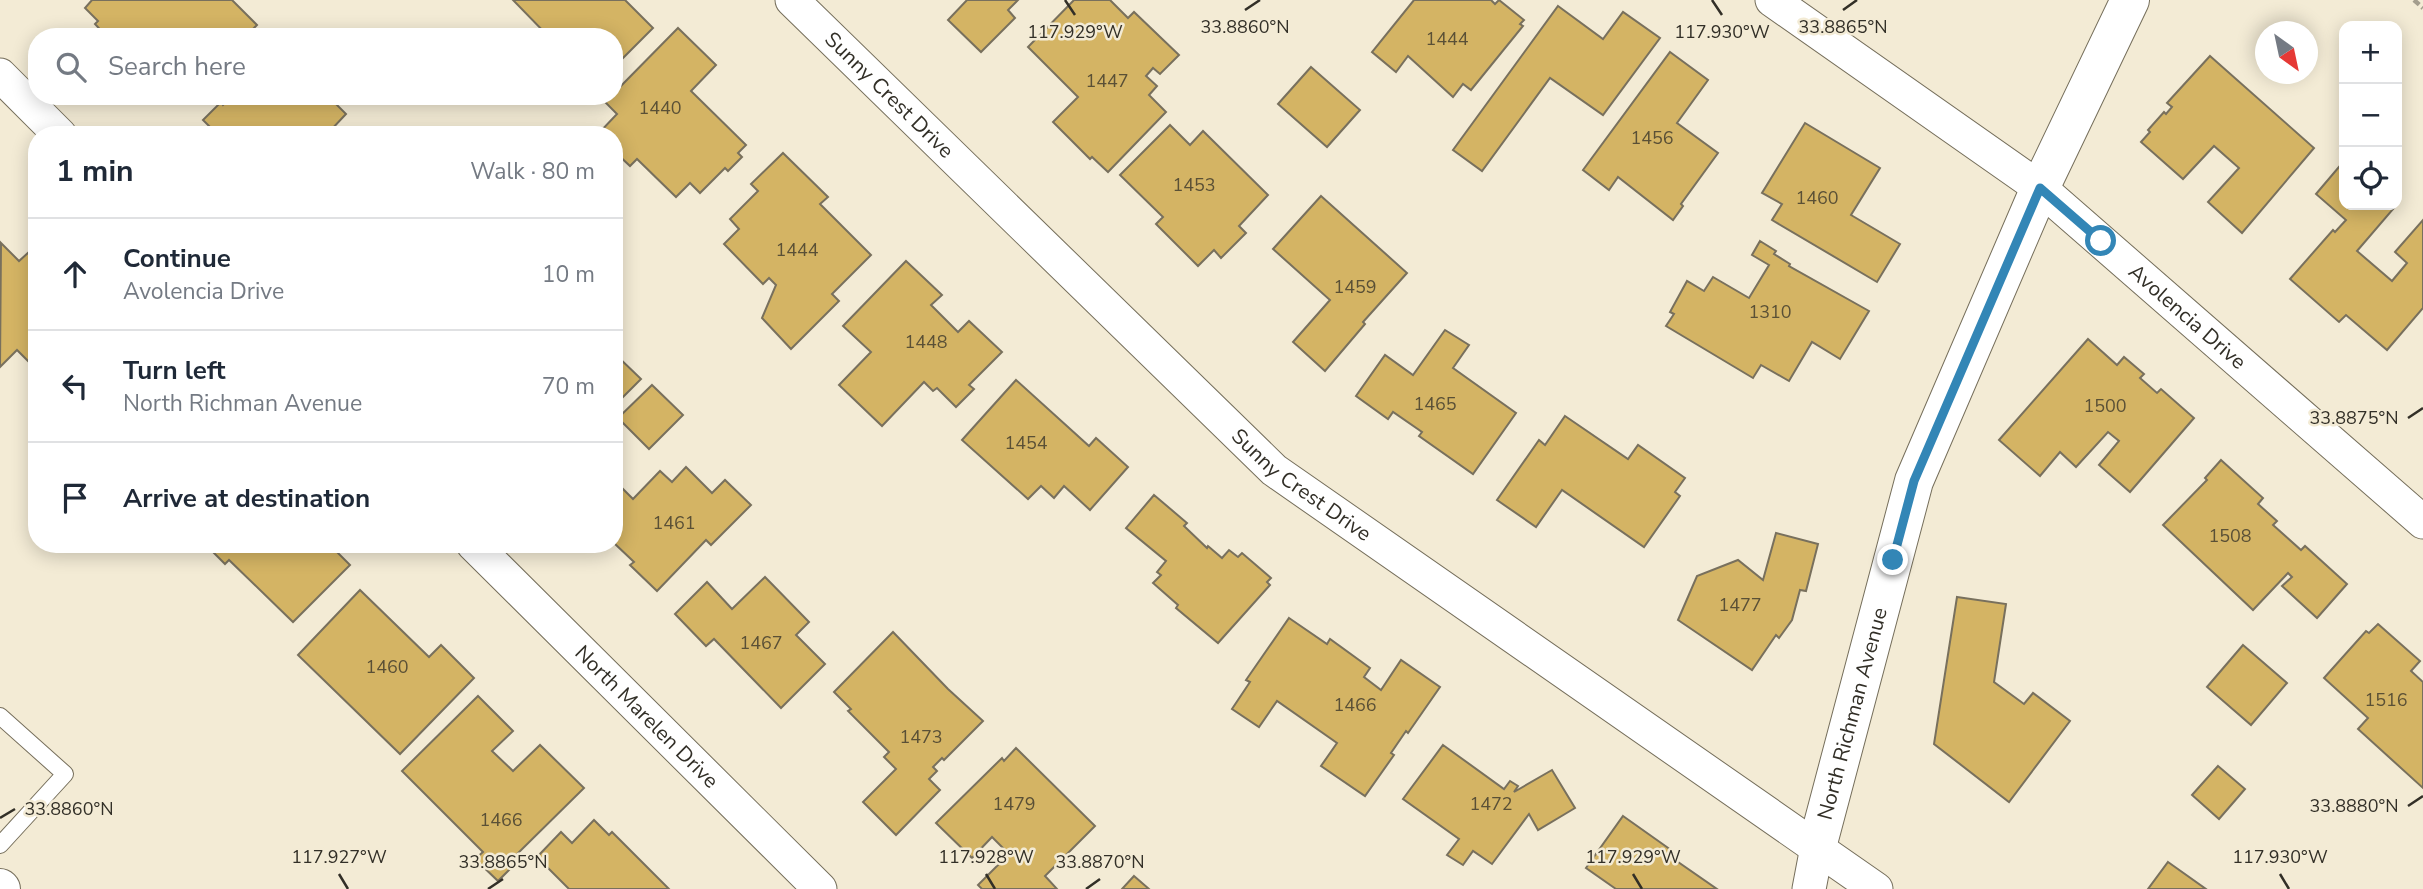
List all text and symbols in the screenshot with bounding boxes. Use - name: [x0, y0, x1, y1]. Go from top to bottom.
- text: 33.8860°N: [1201, 15, 1289, 39]
- text: 33.8865°N: [1799, 15, 1887, 39]
- text: 117.929°W: [1027, 20, 1123, 44]
- text: 117.930°W: [1674, 20, 1770, 44]
- north arrow: [2255, 21, 2318, 84]
- map controls: [2339, 21, 2402, 210]
- button: +: [2339, 21, 2402, 84]
- street label: Sunny Crest Drive: [819, 26, 960, 164]
- house number: 1444: [1425, 27, 1469, 51]
- search box: [28, 28, 623, 105]
- icon: search: [52, 48, 90, 86]
- text: Search here: [108, 49, 246, 84]
- house number: 1447: [1085, 69, 1129, 93]
- button: −: [2339, 84, 2402, 147]
- house number: 1440: [638, 96, 682, 120]
- house number: 1456: [1630, 126, 1674, 150]
- button: locate: [2339, 147, 2402, 210]
- text: 1 min: [56, 151, 134, 192]
- text: Walk · 80 m: [470, 156, 595, 187]
- house number: 1453: [1172, 173, 1216, 197]
- house number: 1460: [1795, 186, 1839, 210]
- route start: [2085, 225, 2116, 256]
- house number: 1444: [775, 238, 819, 262]
- text: Continue: [123, 241, 231, 276]
- icon: ahead: [56, 255, 94, 293]
- street label: Avolencia Drive: [2123, 258, 2252, 376]
- text: 10 m: [542, 259, 595, 290]
- house number: 1459: [1333, 275, 1377, 299]
- text: Avolencia Drive: [123, 276, 284, 307]
- house number: 1310: [1748, 300, 1792, 324]
- house number: 1448: [904, 330, 948, 354]
- text: Turn left: [123, 353, 226, 388]
- icon: left: [56, 367, 94, 405]
- text: 70 m: [542, 371, 595, 402]
- text: North Richman Avenue: [123, 388, 362, 419]
- house number: 1465: [1413, 392, 1457, 416]
- house number: 1500: [2083, 394, 2127, 418]
- text: 33.8875°N: [2310, 406, 2398, 430]
- street label: Sunny Crest Drive: [1225, 422, 1377, 548]
- house number: 1454: [1004, 431, 1048, 455]
- icon: arrive: [56, 479, 94, 517]
- text: Arrive at destination: [123, 481, 370, 516]
- house number: 1461: [652, 511, 696, 535]
- house number: 1508: [2208, 524, 2252, 548]
- route end: [1877, 544, 1908, 575]
- house number: 1477: [1718, 593, 1762, 617]
- street label: North Richman Avenue: [1811, 604, 1894, 823]
- house number: 1467: [739, 631, 783, 655]
- street label: North Marelen Drive: [569, 639, 725, 794]
- house number: 1460: [365, 655, 409, 679]
- house number: 1516: [2364, 688, 2408, 712]
- house number: 1466: [1333, 693, 1377, 717]
- house number: 1473: [899, 725, 943, 749]
- house number: 1479: [992, 792, 1036, 816]
- house number: 1472: [1469, 792, 1513, 816]
- text: 33.8880°N: [2310, 794, 2398, 818]
- text: 33.8860°N: [25, 797, 113, 821]
- house number: 1466: [479, 808, 523, 832]
- text: 117.927°W: [291, 845, 387, 869]
- text: 117.928°W: [938, 845, 1034, 869]
- text: 117.929°W: [1585, 845, 1681, 869]
- text: 117.930°W: [2232, 845, 2328, 869]
- text: 33.8865°N: [459, 850, 547, 874]
- text: 33.8870°N: [1056, 850, 1144, 874]

